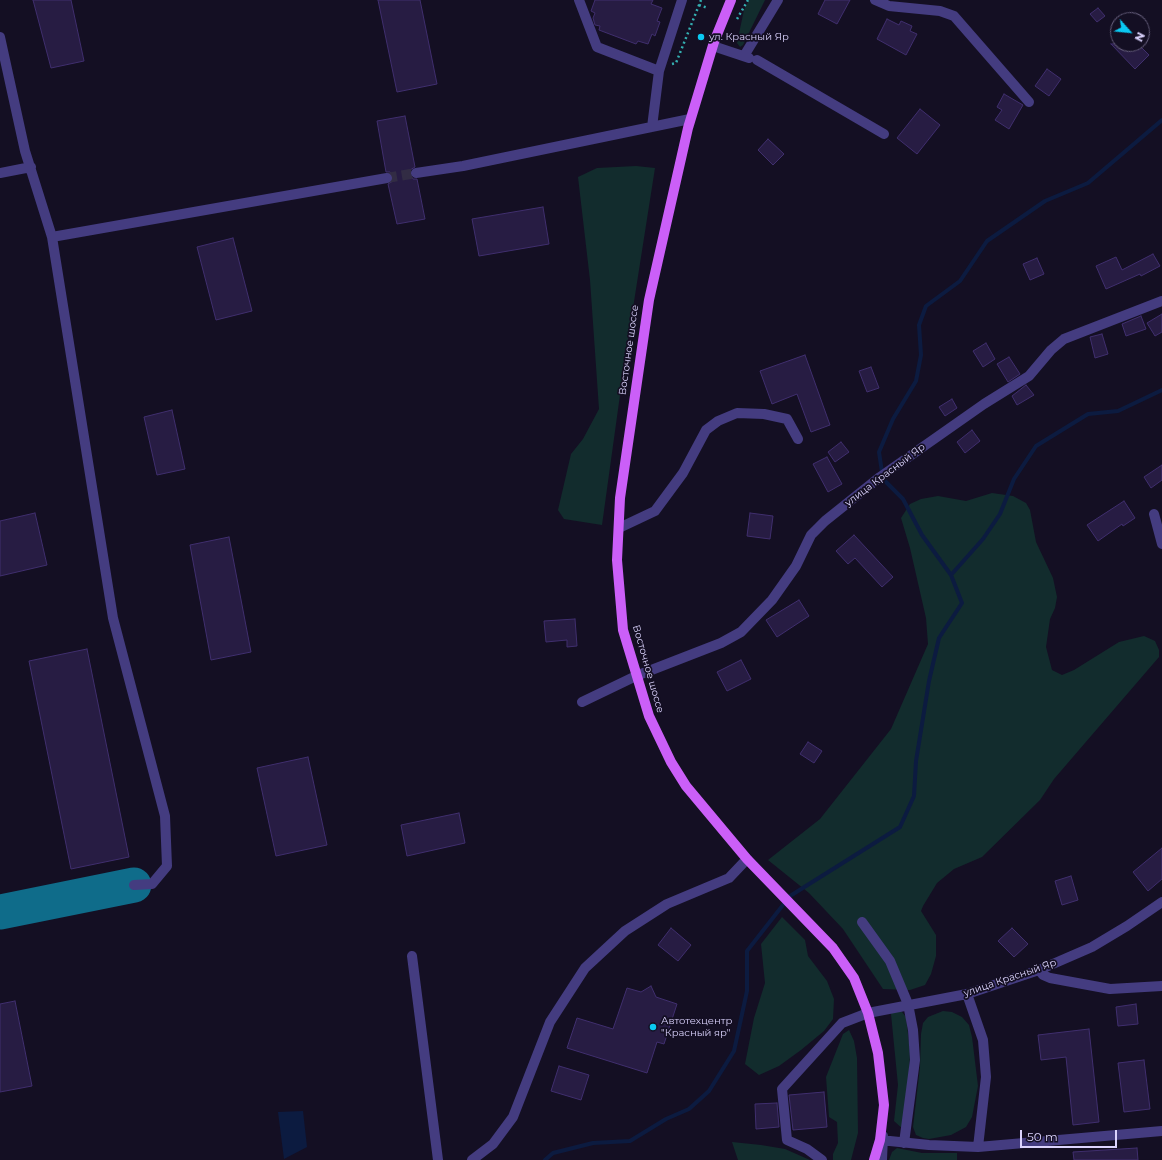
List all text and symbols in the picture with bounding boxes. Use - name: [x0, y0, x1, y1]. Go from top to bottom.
- north arrow: [1110, 12, 1150, 52]
- text: N: [1132, 30, 1148, 44]
- place label: ул. Красный Яр: [709, 31, 789, 43]
- marker: ул. Красный Яр: [696, 32, 706, 42]
- street label: Восточное шоссе: [617, 304, 641, 396]
- street label: улица Красный Яр: [843, 441, 927, 509]
- street label: Восточное шоссе: [630, 624, 666, 714]
- street label: улица Красный Яр: [962, 956, 1058, 1000]
- place label: Автотехцентр "Красный яр": [661, 1015, 732, 1038]
- marker: Автотехцентр "Красный яр": [648, 1022, 658, 1032]
- scale bar: [1022, 1122, 1119, 1148]
- text: 50 m: [1027, 1129, 1058, 1144]

